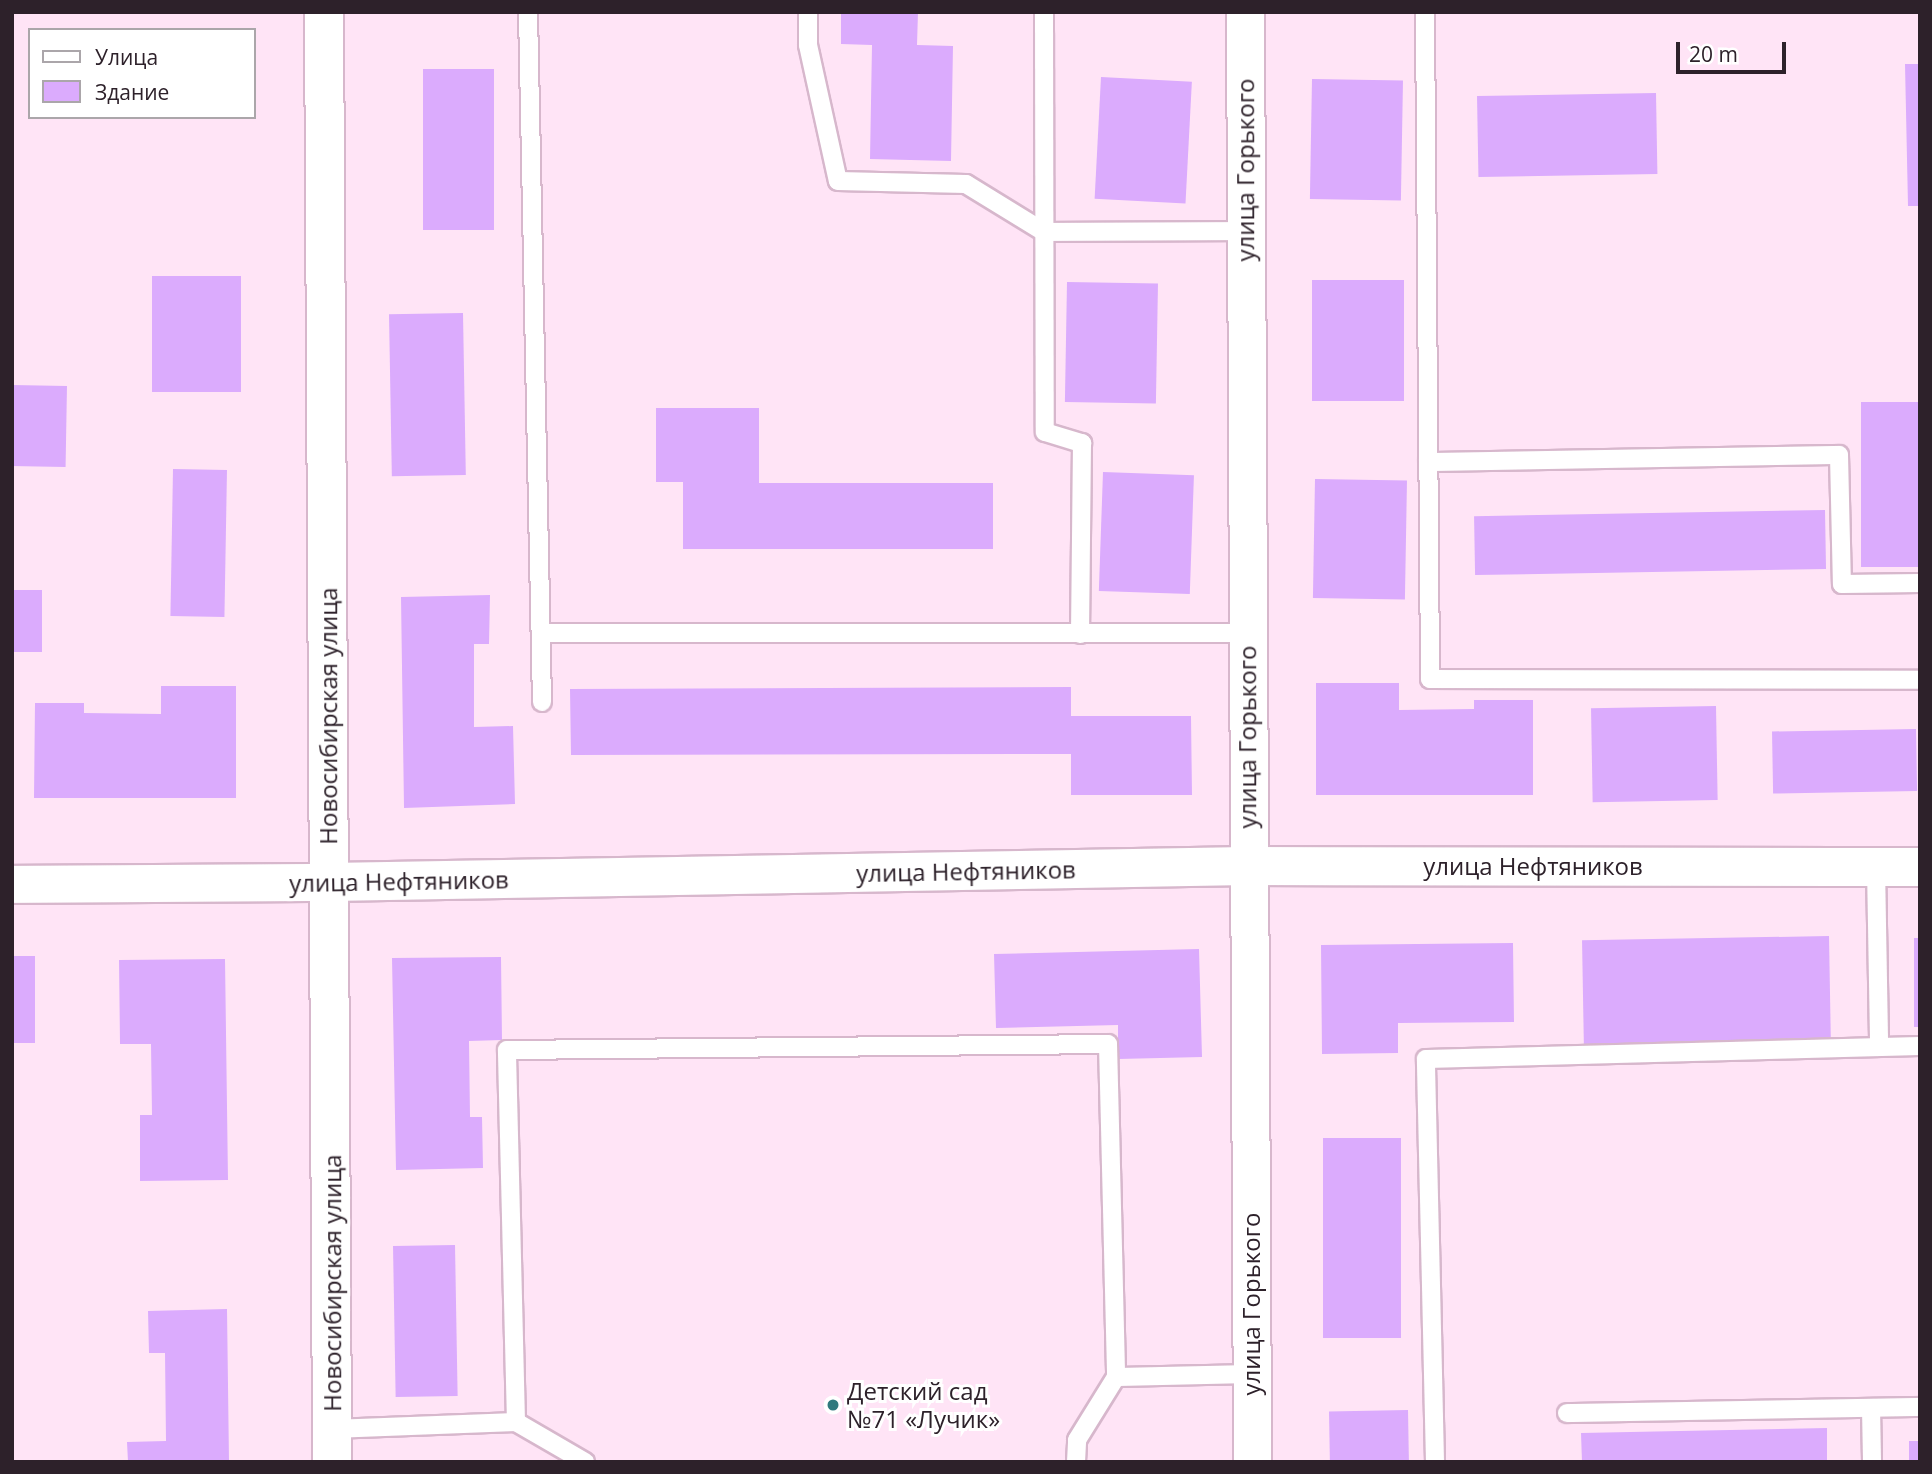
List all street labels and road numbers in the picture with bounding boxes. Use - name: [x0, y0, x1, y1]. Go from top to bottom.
- street label: улица Горького: [1231, 79, 1259, 261]
- street label: Новосибирская улица: [314, 587, 342, 845]
- street label: улица Горького: [1233, 646, 1261, 828]
- street label: улица Нефтяников: [1423, 852, 1643, 880]
- street label: улица Нефтяников: [856, 855, 1076, 887]
- street label: улица Нефтяников: [289, 865, 509, 897]
- street label: Новосибирская улица: [318, 1154, 346, 1412]
- street label: улица Горького: [1237, 1213, 1265, 1395]

